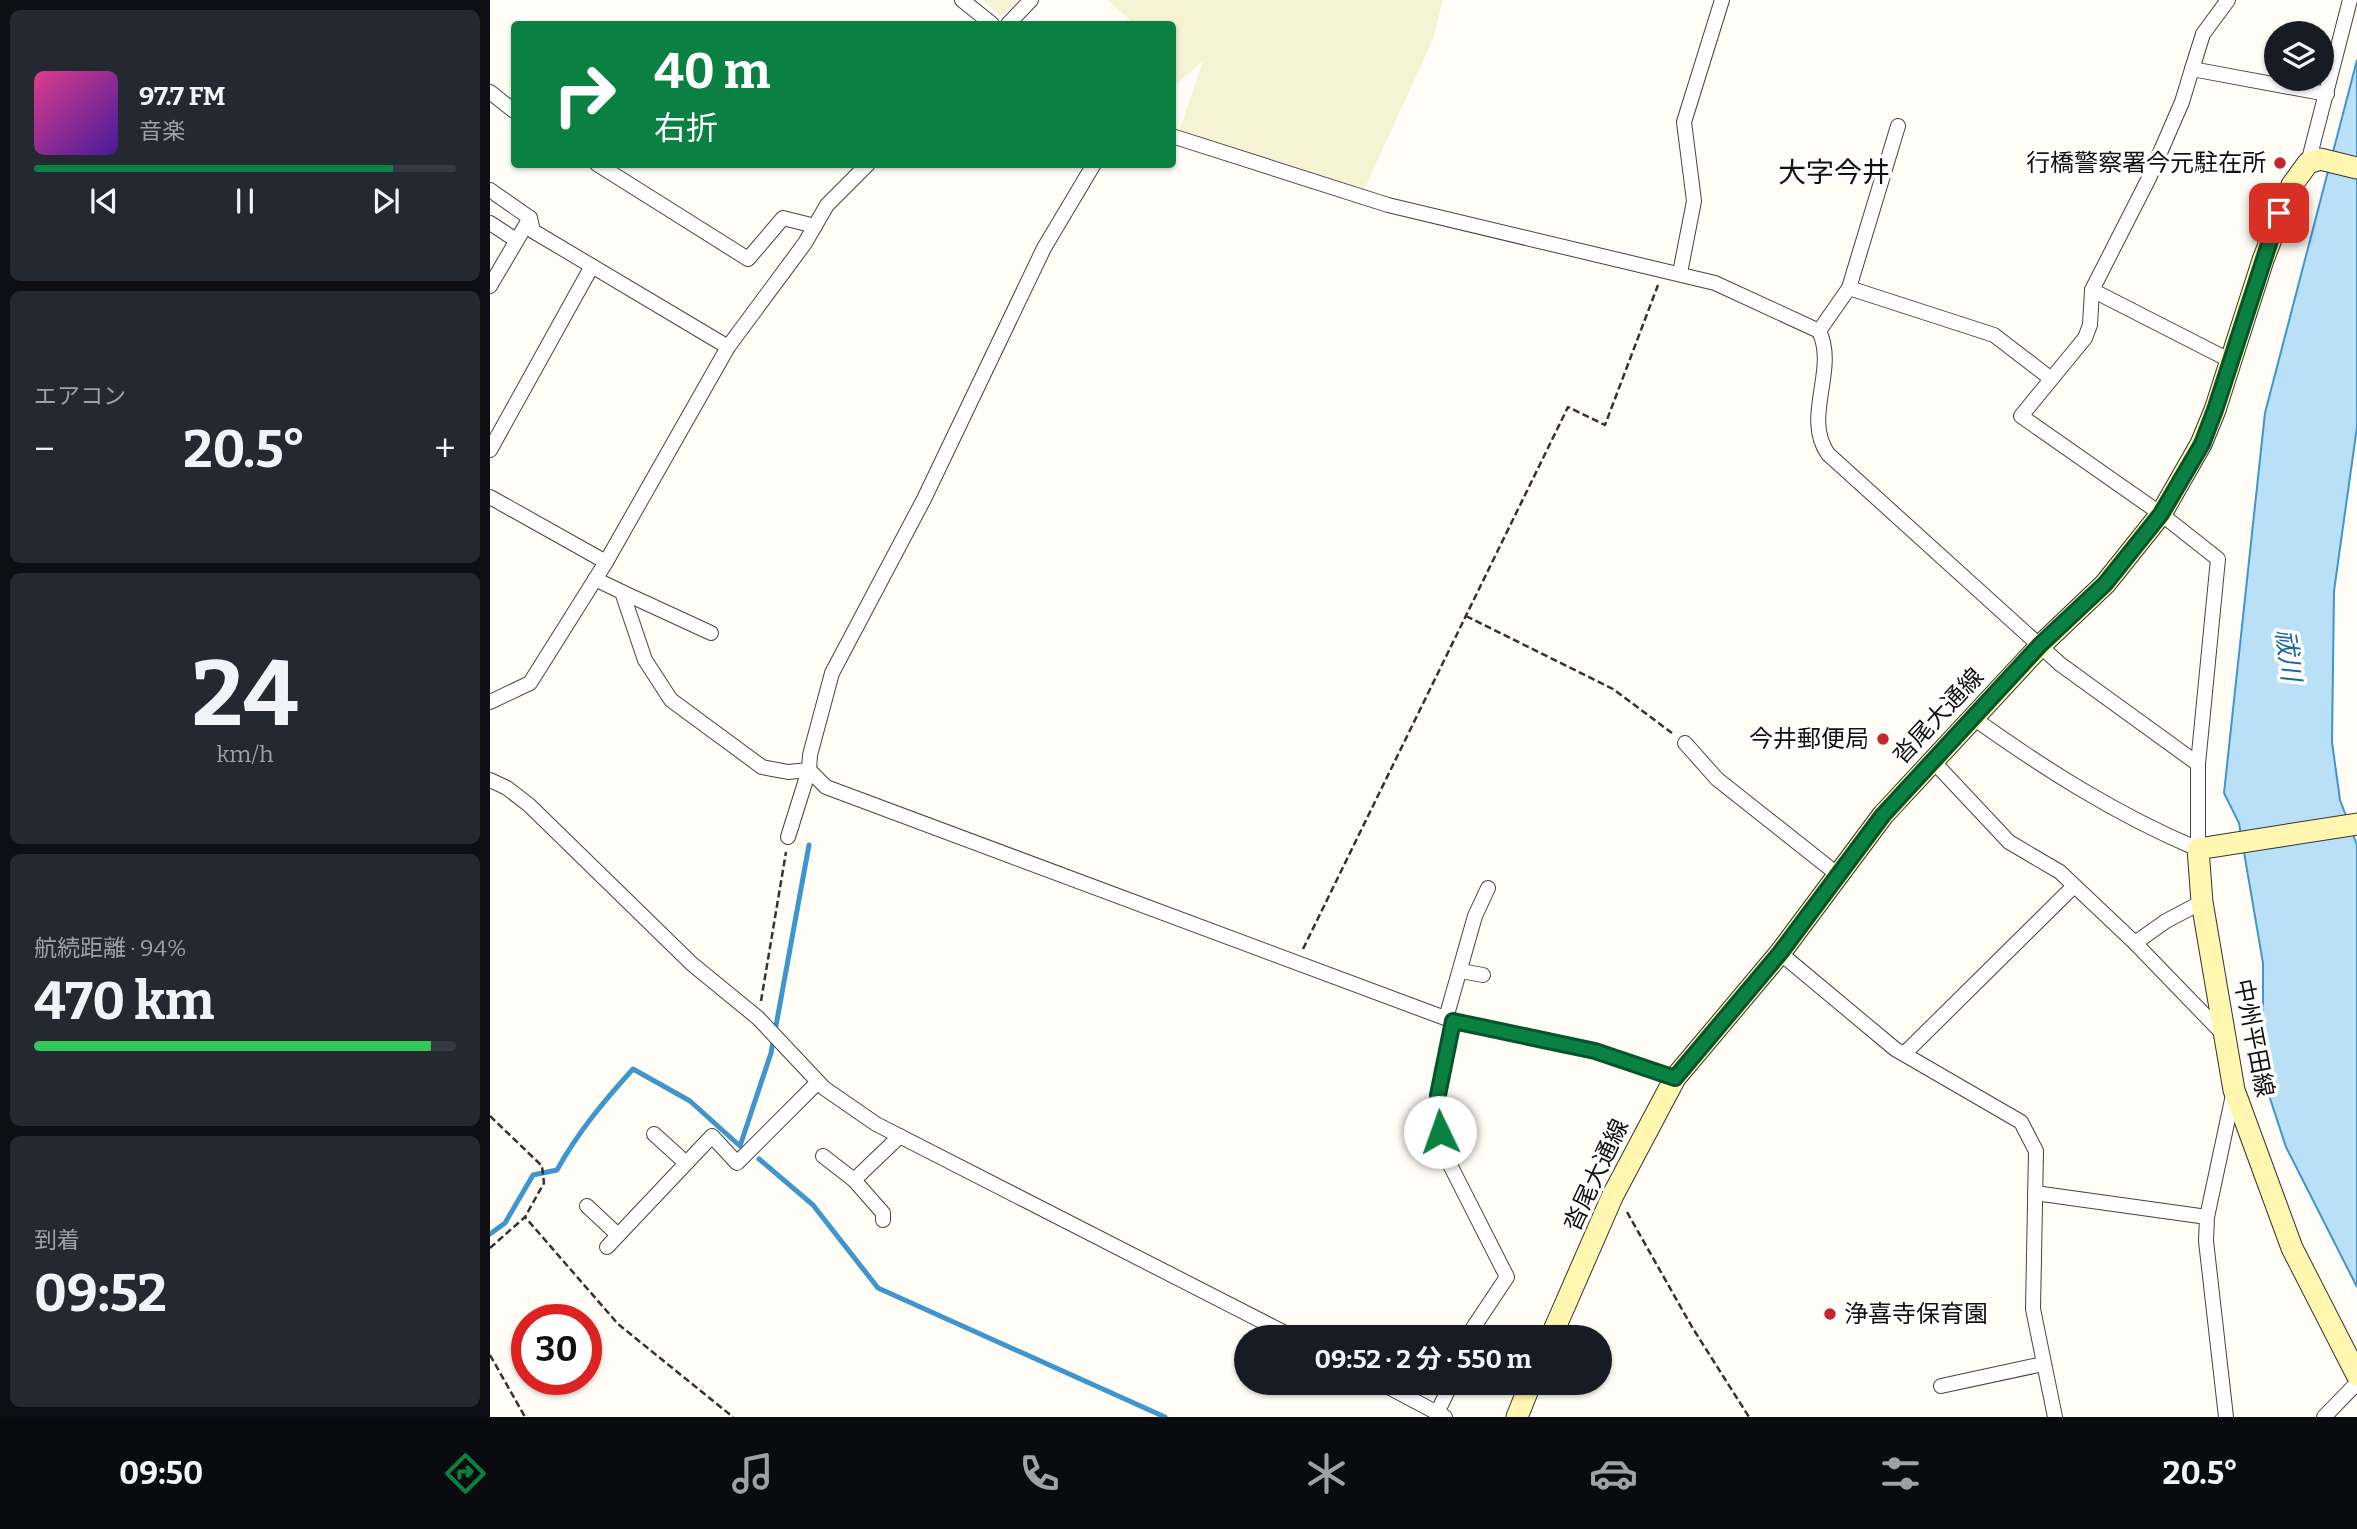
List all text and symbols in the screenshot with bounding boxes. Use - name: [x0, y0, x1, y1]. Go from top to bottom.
- map controls: [2264, 21, 2334, 91]
- button: layers: [2264, 21, 2334, 91]
- text: 40 m: [654, 42, 771, 101]
- icon: right: [539, 49, 630, 140]
- text: 97.7 FM: [139, 81, 226, 112]
- text: 右折: [654, 109, 718, 147]
- text: 音楽: [139, 117, 185, 145]
- place label: 行橋警察署今元駐在所: [2026, 149, 2266, 177]
- marker: 行橋警察署今元駐在所: [2272, 155, 2288, 171]
- district label: 大字今井: [1778, 156, 1890, 189]
- icon: previous: [85, 182, 123, 220]
- icon: pause: [226, 182, 264, 220]
- icon: next: [367, 182, 405, 220]
- pin: [2249, 183, 2309, 243]
- icon: arrive: [2260, 194, 2298, 232]
- text: エアコン: [34, 382, 126, 410]
- text: 20.5°: [183, 418, 306, 481]
- text: −: [34, 426, 55, 472]
- text: +: [434, 426, 456, 472]
- water label: 祓川: [2269, 627, 2307, 686]
- text: 24: [192, 640, 298, 749]
- street label: 沓尾大通線: [1887, 663, 1989, 769]
- place label: 今井郵便局: [1749, 725, 1869, 753]
- marker: 今井郵便局: [1875, 731, 1891, 747]
- text: km/h: [217, 740, 273, 768]
- text: 航続距離 · 94%: [34, 934, 186, 962]
- text: 470 km: [34, 970, 214, 1033]
- street label: 中州平田線: [2229, 976, 2279, 1100]
- position arrow: [1403, 1095, 1477, 1169]
- street label: 沓尾大通線: [1558, 1115, 1634, 1235]
- text: 到着: [34, 1226, 80, 1254]
- text: 09:52: [34, 1262, 167, 1325]
- place label: 浄喜寺保育園: [1844, 1300, 1988, 1328]
- speed limit sign: 30: [511, 1304, 602, 1395]
- marker: 浄喜寺保育園: [1822, 1306, 1838, 1322]
- text: 09:52 · 2 分 · 550 m: [1314, 1344, 1532, 1375]
- icon: directions: [441, 1449, 490, 1498]
- icon: music: [728, 1449, 777, 1498]
- icon: phone: [1015, 1449, 1064, 1498]
- icon: climate: [1302, 1449, 1351, 1498]
- icon: car: [1589, 1449, 1638, 1498]
- icon: filters: [1876, 1449, 1925, 1498]
- text: 09:50: [119, 1454, 203, 1492]
- text: 20.5°: [2162, 1454, 2238, 1492]

